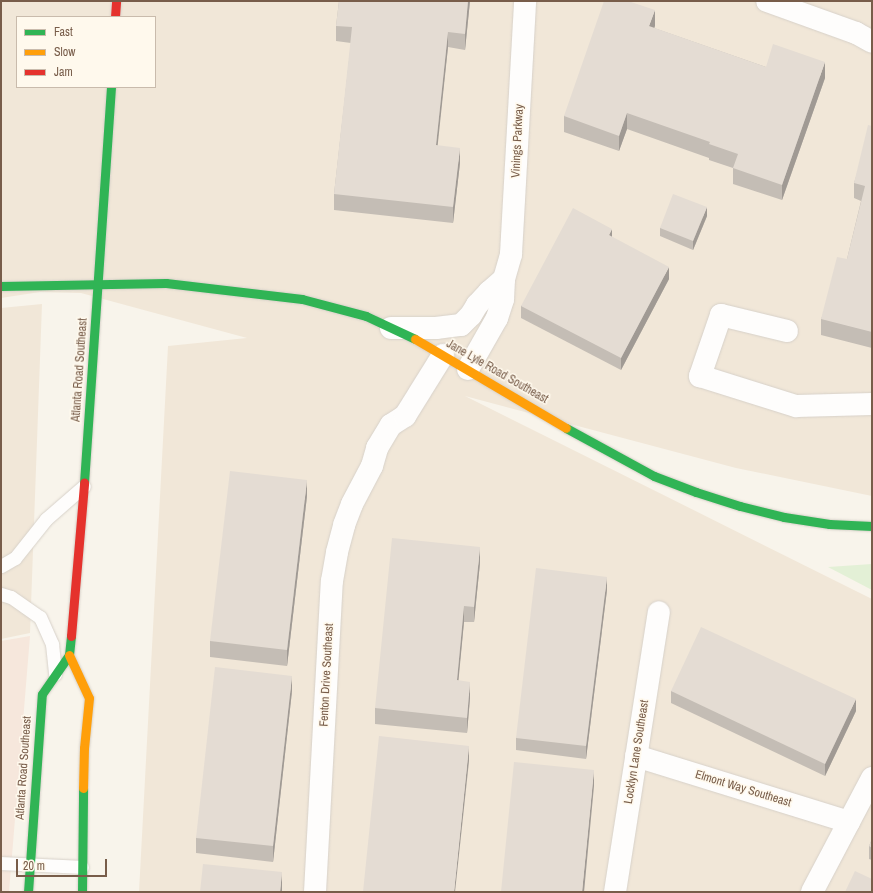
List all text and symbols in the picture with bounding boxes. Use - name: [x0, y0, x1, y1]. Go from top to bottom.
- legend: [16, 16, 156, 88]
- text: Fast: [54, 24, 73, 40]
- text: Slow: [54, 44, 75, 60]
- text: Jam: [54, 64, 73, 80]
- street label: Vinings Parkway: [509, 104, 527, 178]
- street label: Atlanta Road Southeast: [69, 318, 91, 422]
- street label: Jane Lyle Road Southeast: [444, 337, 550, 407]
- street label: Fenton Drive Southeast: [317, 623, 337, 727]
- street label: Locklyn Lane Southeast: [622, 699, 652, 805]
- street label: Atlanta Road Southeast: [13, 716, 35, 820]
- street label: Elmont Way Southeast: [693, 768, 793, 810]
- scale bar: [18, 851, 109, 877]
- text: 20 m: [23, 858, 45, 874]

